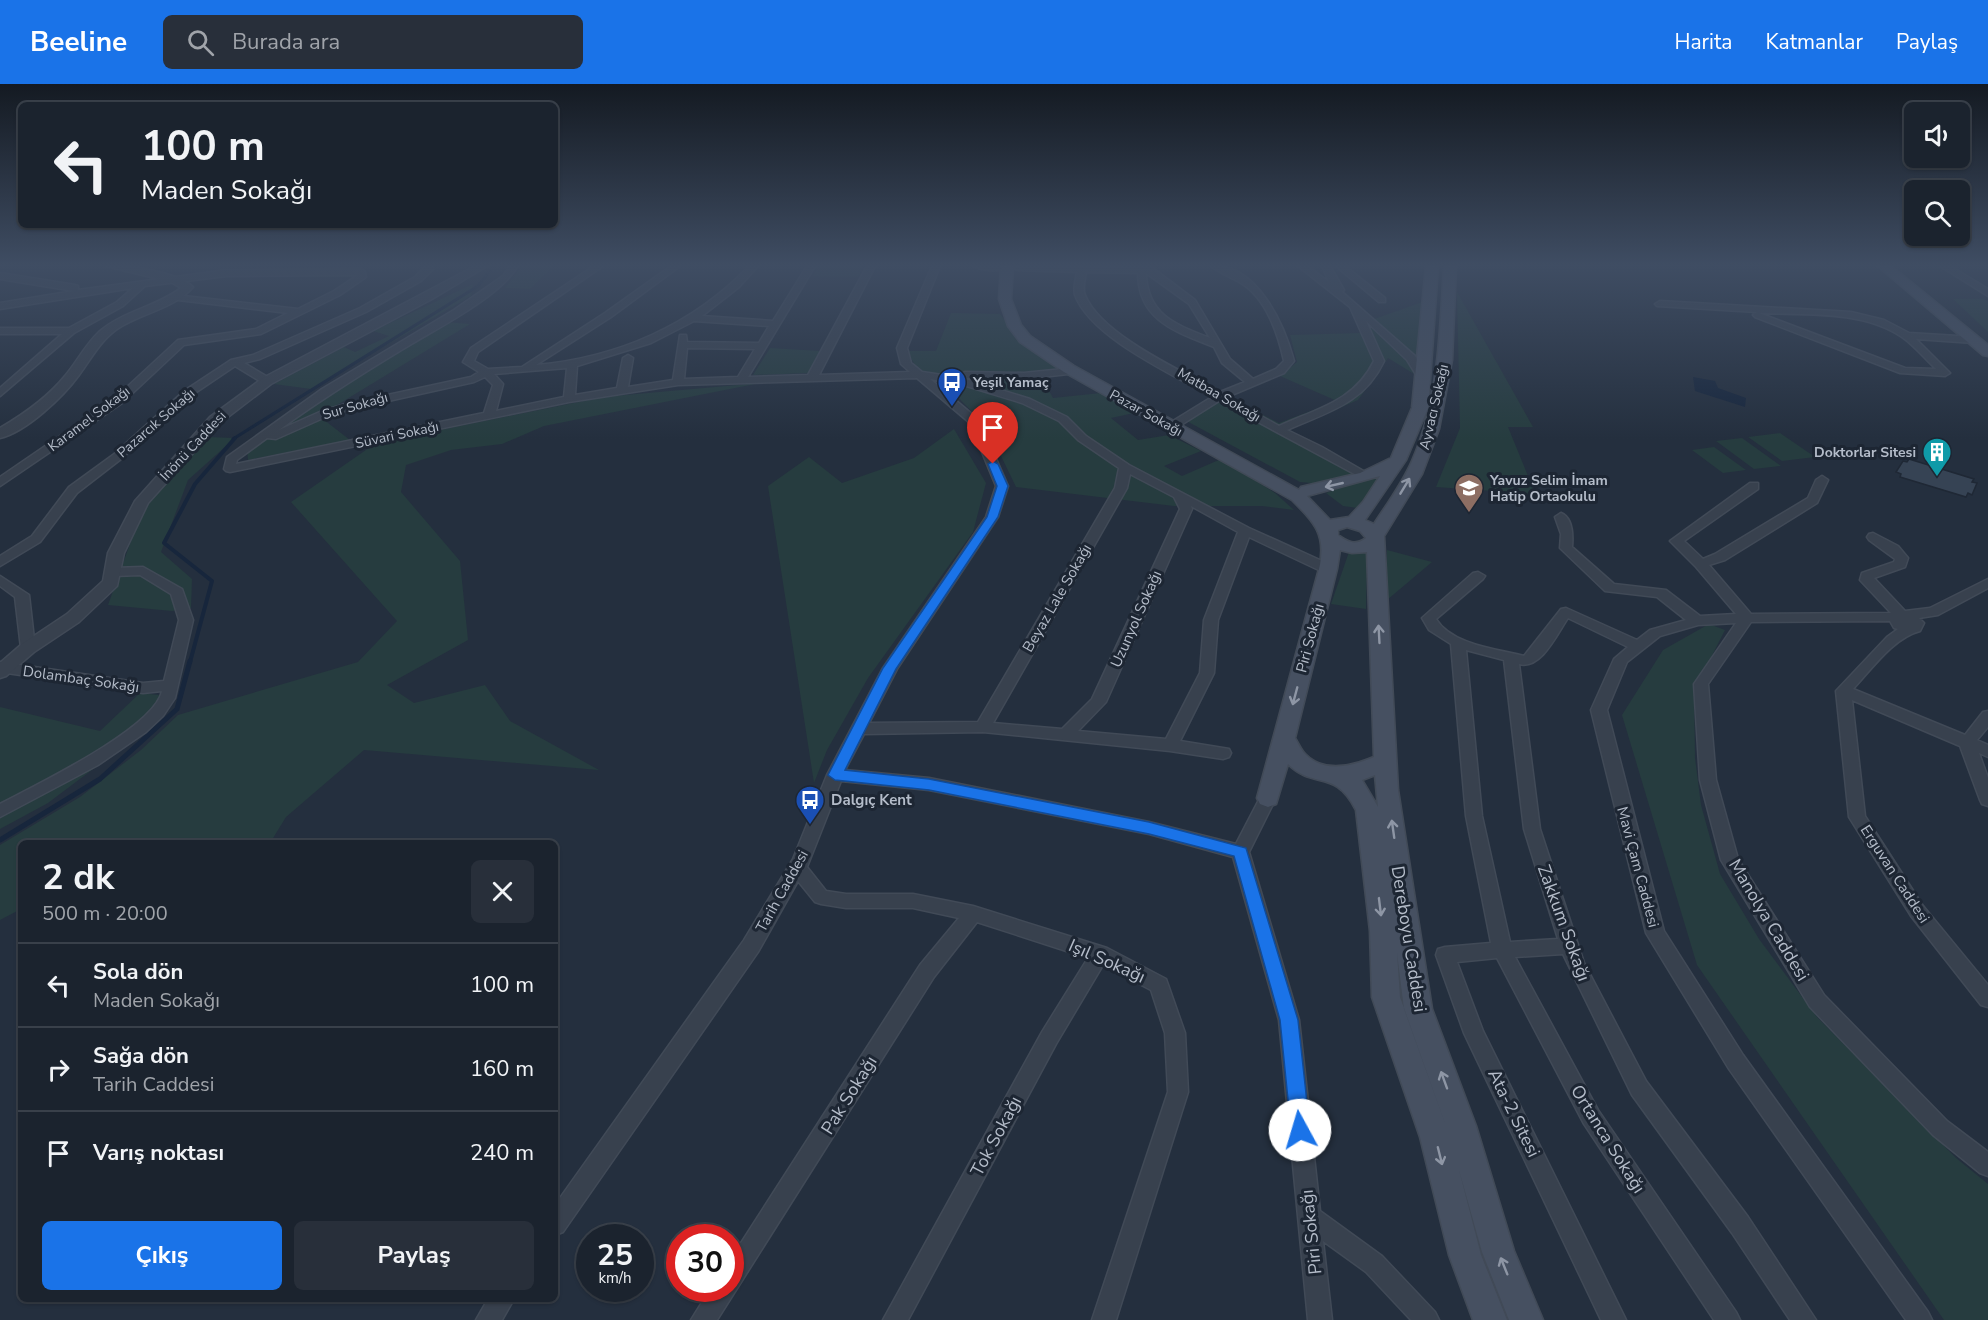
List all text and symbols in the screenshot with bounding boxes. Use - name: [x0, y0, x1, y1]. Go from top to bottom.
- search box: [163, 15, 583, 69]
- text: Beeline: [30, 23, 127, 61]
- icon: search: [184, 26, 217, 59]
- text: Burada ara: [232, 27, 340, 57]
- text: Harita: [1674, 28, 1732, 56]
- text: Katmanlar: [1765, 28, 1863, 56]
- text: Paylaş: [1896, 28, 1958, 56]
- map controls: [1904, 102, 1970, 246]
- button: sound: [1904, 102, 1970, 168]
- text: 100 m: [141, 118, 265, 175]
- icon: left: [42, 126, 120, 204]
- text: Maden Sokağı: [141, 172, 312, 209]
- button: search: [1904, 180, 1970, 246]
- street label: Ayvacı Sokağı: [1415, 362, 1453, 452]
- street label: Matbaa Sokağı: [1174, 363, 1264, 427]
- bus stop icon: Yeşil Yamaç: [936, 366, 968, 408]
- place label: Yeşil Yamaç: [972, 373, 1049, 392]
- street label: Karamel Sokağı: [44, 382, 134, 456]
- street label: Pazarcık Sokağı: [113, 384, 199, 462]
- street label: Pazar Sokağı: [1106, 385, 1186, 441]
- street label: Sur Sokağı: [320, 388, 390, 424]
- pin: [967, 402, 1018, 464]
- street label: İnönü Caddesi: [156, 407, 230, 485]
- icon: arrive: [976, 411, 1009, 444]
- street label: Süvari Sokağı: [353, 417, 441, 453]
- building icon: Doktorlar Sitesi: [1921, 436, 1953, 478]
- place label: Doktorlar Sitesi: [1814, 443, 1916, 462]
- place label: Yavuz Selim İmam Hatip Ortaokulu: [1489, 471, 1608, 506]
- school or university icon: Yavuz Selim İmam Hatip Ortaokulu: [1453, 472, 1485, 514]
- one-way arrow: [1400, 478, 1412, 495]
- one-way arrow: [1324, 480, 1344, 491]
- street label: Beyaz Lale Sokağı: [1018, 540, 1096, 656]
- street label: Uzunyol Sokağı: [1106, 567, 1166, 671]
- street label: Piri Sokağı: [1291, 601, 1329, 675]
- one-way arrow: [1374, 625, 1385, 645]
- street label: Dolambaç Sokağı: [21, 661, 141, 697]
- one-way arrow: [1289, 686, 1300, 705]
- bus stop icon: Dalgıç Kent: [794, 784, 826, 826]
- place label: Dalgıç Kent: [831, 790, 912, 810]
- street label: Mavi Çam Caddesi: [1612, 804, 1664, 930]
- one-way arrow: [1387, 819, 1398, 839]
- street label: Erguvan Caddesi: [1856, 821, 1934, 927]
- street label: Tarih Caddesi: [751, 846, 813, 936]
- text: 2 dk: [42, 853, 114, 902]
- street label: Manolya Caddesi: [1723, 855, 1815, 985]
- button: close: [471, 860, 534, 923]
- street label: Zakkum Sokağı: [1532, 861, 1596, 985]
- street label: Dereboyu Caddesi: [1386, 864, 1432, 1014]
- one-way arrow: [1375, 897, 1386, 917]
- text: 500 m · 20:00: [42, 900, 168, 927]
- street label: Işıl Sokağı: [1065, 933, 1149, 989]
- text: Sola dön: [93, 957, 183, 987]
- icon: left: [42, 969, 75, 1002]
- text: 100 m: [470, 970, 534, 1000]
- text: Maden Sokağı: [93, 987, 220, 1014]
- text: Sağa dön: [93, 1041, 189, 1071]
- street label: Pak Sokağı: [815, 1051, 883, 1139]
- icon: right: [42, 1053, 75, 1086]
- text: 160 m: [470, 1054, 534, 1084]
- street label: Ata-2 Sitesi: [1482, 1065, 1546, 1161]
- text: Tarih Caddesi: [93, 1071, 214, 1098]
- one-way arrow: [1438, 1071, 1449, 1090]
- street label: Ortanca Sokağı: [1565, 1080, 1651, 1198]
- street label: Tok Sokağı: [965, 1092, 1027, 1180]
- position arrow: [1268, 1098, 1332, 1162]
- icon: arrive: [42, 1137, 75, 1170]
- text: Varış noktası: [93, 1138, 224, 1168]
- text: 240 m: [470, 1138, 534, 1168]
- one-way arrow: [1434, 1146, 1446, 1165]
- street label: Piri Sokağı: [1295, 1188, 1327, 1276]
- button: Çıkış: [42, 1221, 282, 1290]
- button: Paylaş: [294, 1221, 534, 1290]
- speed limit sign: 30: [666, 1224, 744, 1302]
- text: 25: [597, 1235, 633, 1276]
- one-way arrow: [1498, 1257, 1509, 1276]
- text: km/h: [598, 1268, 632, 1288]

